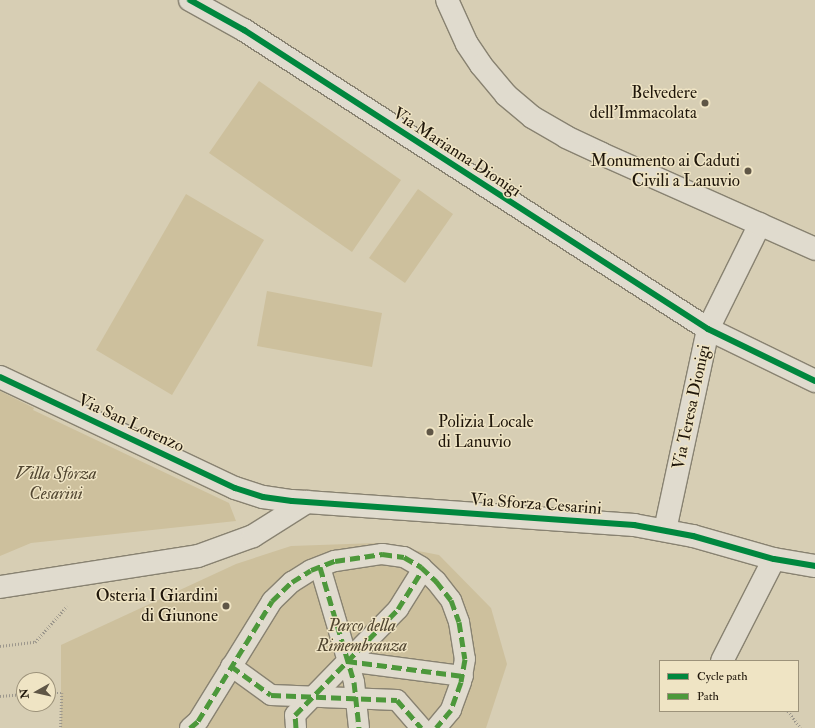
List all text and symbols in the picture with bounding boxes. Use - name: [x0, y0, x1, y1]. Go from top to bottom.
- place label: Belvedere dell'Immacolata: [590, 83, 697, 123]
- marker: Belvedere dell'Immacolata: [700, 98, 710, 108]
- street label: Via Marianna Dionigi: [389, 103, 525, 201]
- place label: Monumento ai Caduti Civili a Lanuvio: [591, 151, 740, 191]
- marker: Monumento ai Caduti Civili a Lanuvio: [743, 166, 753, 176]
- street label: Via Teresa Dionigi: [668, 343, 714, 471]
- street label: Via San Lorenzo: [75, 389, 187, 457]
- place label: Polizia Locale di Lanuvio: [438, 412, 534, 452]
- marker: Polizia Locale di Lanuvio: [425, 427, 435, 437]
- park label: Villa Sforza Cesarini: [15, 464, 97, 504]
- street label: Via Sforza Cesarini: [470, 489, 602, 519]
- place label: Osteria I Giardini di Giunone: [96, 586, 218, 626]
- marker: Osteria I Giardini di Giunone: [221, 601, 231, 611]
- park label: Parco della Rimembranza: [317, 616, 407, 656]
- legend: [659, 660, 799, 712]
- text: Cycle path: [697, 669, 747, 684]
- north arrow: [16, 672, 56, 712]
- text: N: [17, 688, 32, 699]
- text: Path: [697, 689, 719, 704]

